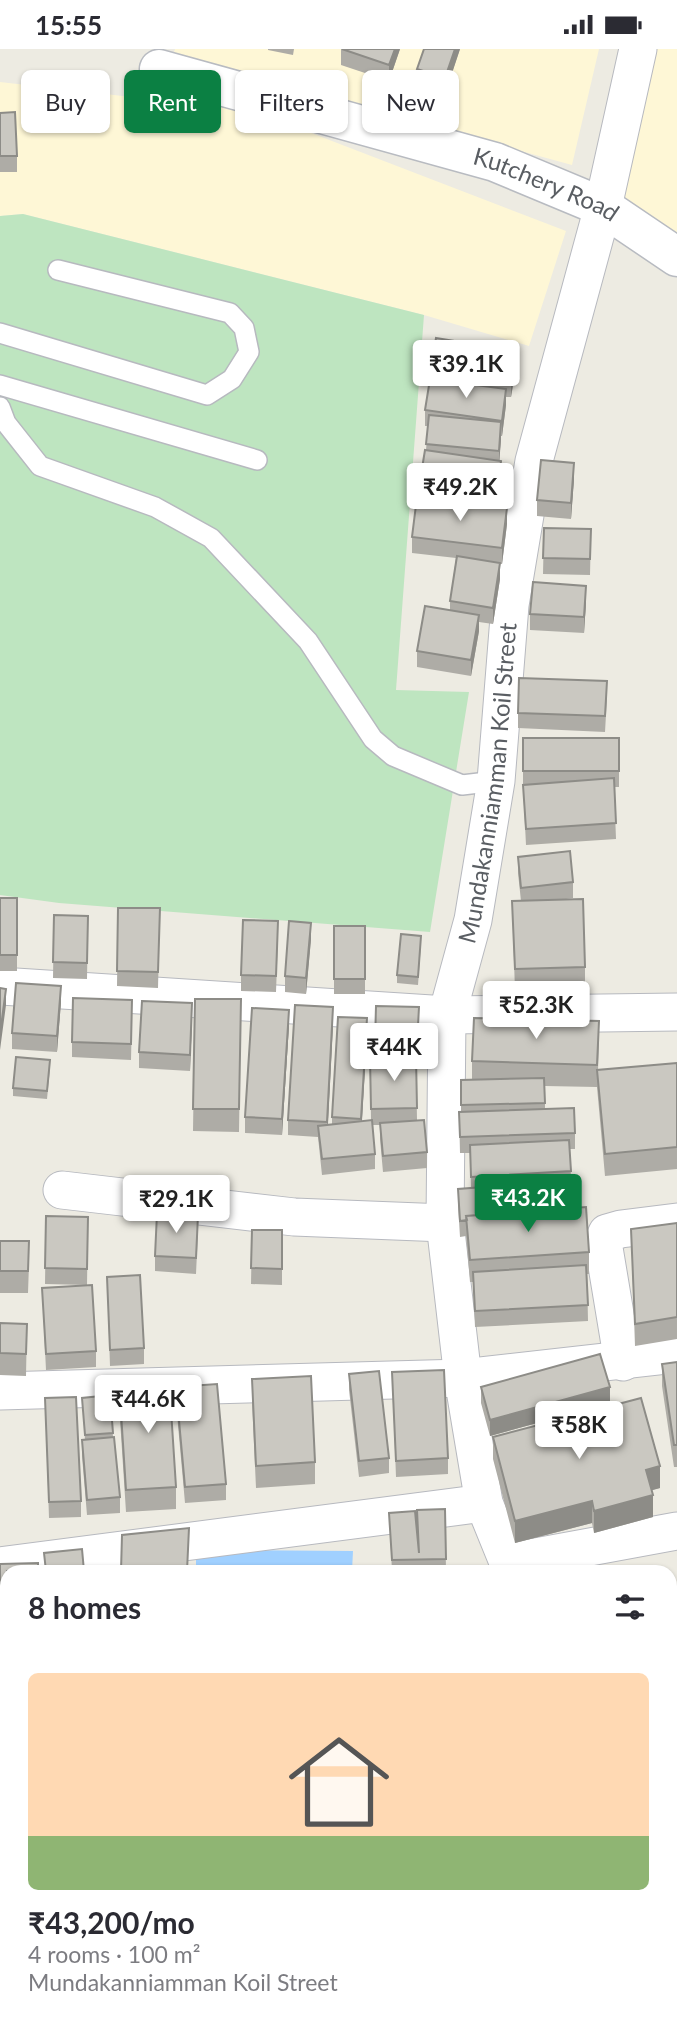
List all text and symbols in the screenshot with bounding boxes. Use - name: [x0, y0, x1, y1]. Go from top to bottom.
- text: 15:55: [35, 9, 102, 41]
- chip: Buy: [21, 70, 110, 133]
- chip: Rent: [124, 70, 221, 133]
- chip: Filters: [235, 70, 348, 133]
- chip: New: [362, 70, 459, 133]
- street label: Kutchery Road: [470, 141, 625, 227]
- pin: ₹39.1K: [409, 341, 523, 400]
- text: ₹39.1K: [429, 349, 503, 377]
- pin: ₹49.2K: [403, 463, 517, 523]
- text: ₹49.2K: [423, 472, 497, 500]
- street label: Mundakanniamman Koil Street: [451, 621, 522, 946]
- pin: ₹52.3K: [479, 981, 593, 1041]
- text: ₹52.3K: [499, 990, 573, 1018]
- pin: ₹44K: [353, 1023, 435, 1083]
- text: ₹44K: [366, 1032, 422, 1060]
- pin: ₹29.1K: [119, 1175, 233, 1235]
- pin: ₹43.2K: [471, 1175, 585, 1234]
- text: ₹43.2K: [491, 1183, 565, 1211]
- text: ₹29.1K: [139, 1184, 213, 1212]
- pin: ₹44.6K: [91, 1375, 205, 1435]
- text: ₹44.6K: [111, 1384, 185, 1412]
- pin: ₹58K: [538, 1401, 620, 1461]
- text: ₹58K: [551, 1410, 607, 1438]
- icon: filters: [611, 1588, 649, 1626]
- text: 8 homes: [28, 1589, 141, 1625]
- icon: home: [276, 1719, 402, 1845]
- text: ₹43,200/mo: [28, 1904, 195, 1940]
- text: 4 rooms · 100 m²: [28, 1940, 200, 1968]
- text: Mundakanniamman Koil Street: [28, 1968, 338, 1996]

